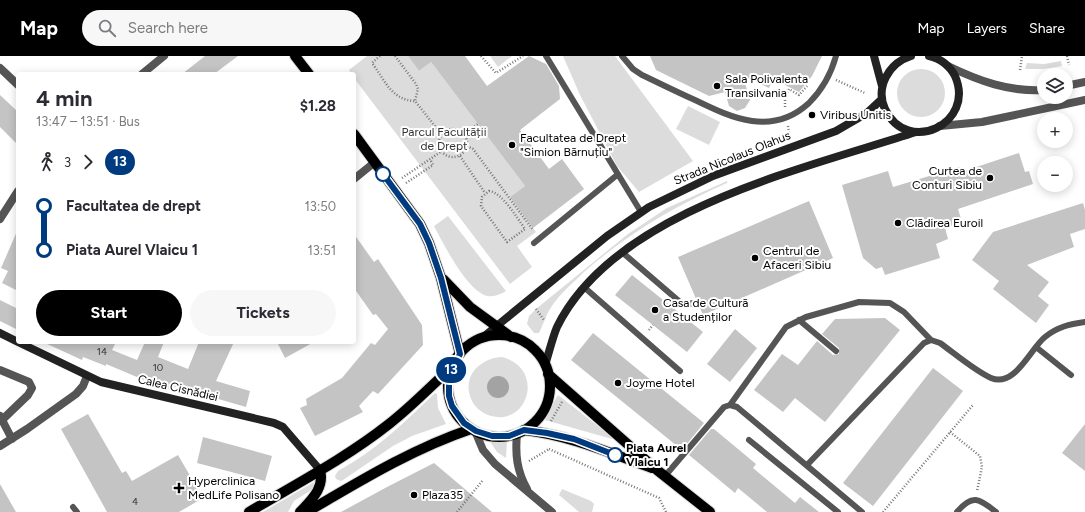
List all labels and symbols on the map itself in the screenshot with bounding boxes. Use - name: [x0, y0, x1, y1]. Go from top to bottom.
- place label: Sala Polivalenta Transilvania: [725, 72, 808, 100]
- marker: Sala Polivalenta Transilvania: [712, 81, 722, 91]
- place label: Viribus Unitis: [820, 108, 892, 122]
- marker: Viribus Unitis: [807, 110, 817, 120]
- park label: Parcul Facultății de Drept: [402, 125, 486, 153]
- street label: Strada Nicolaus Olahus: [672, 128, 793, 188]
- place label: Facultatea de Drept "Simion Bărnuțiu": [520, 131, 627, 159]
- marker: Facultatea de Drept "Simion Bărnuțiu": [507, 140, 517, 150]
- place label: Curtea de Conturi Sibiu: [912, 164, 982, 192]
- unlabelled marker: [375, 166, 391, 182]
- marker: Curtea de Conturi Sibiu: [985, 173, 995, 183]
- place label: Clădirea Euroil: [906, 216, 983, 230]
- marker: Clădirea Euroil: [893, 218, 903, 228]
- place label: Centrul de Afaceri Sibiu: [763, 244, 831, 272]
- marker: Centrul de Afaceri Sibiu: [750, 253, 760, 263]
- place label: Casa de Cultură a Studenților: [663, 296, 748, 324]
- marker: Casa de Cultură a Studenților: [650, 305, 660, 315]
- house number: 14: [97, 345, 107, 358]
- line badge: 13: [433, 357, 469, 383]
- house number: 10: [153, 361, 163, 374]
- street label: Calea Cisnădiei: [136, 372, 220, 404]
- place label: Joyme Hotel: [626, 376, 695, 390]
- marker: Joyme Hotel: [613, 378, 623, 388]
- place label: Piata Aurel Vlaicu 1: [626, 441, 686, 469]
- marker: Piata Aurel Vlaicu 1: [607, 447, 623, 463]
- place label: Hyperclinica MedLife Polisano: [188, 474, 279, 502]
- marker: Hyperclinica MedLife Polisano: [173, 482, 185, 494]
- place label: Plaza35: [422, 488, 463, 502]
- marker: Plaza35: [409, 490, 419, 500]
- house number: 4: [132, 495, 138, 508]

